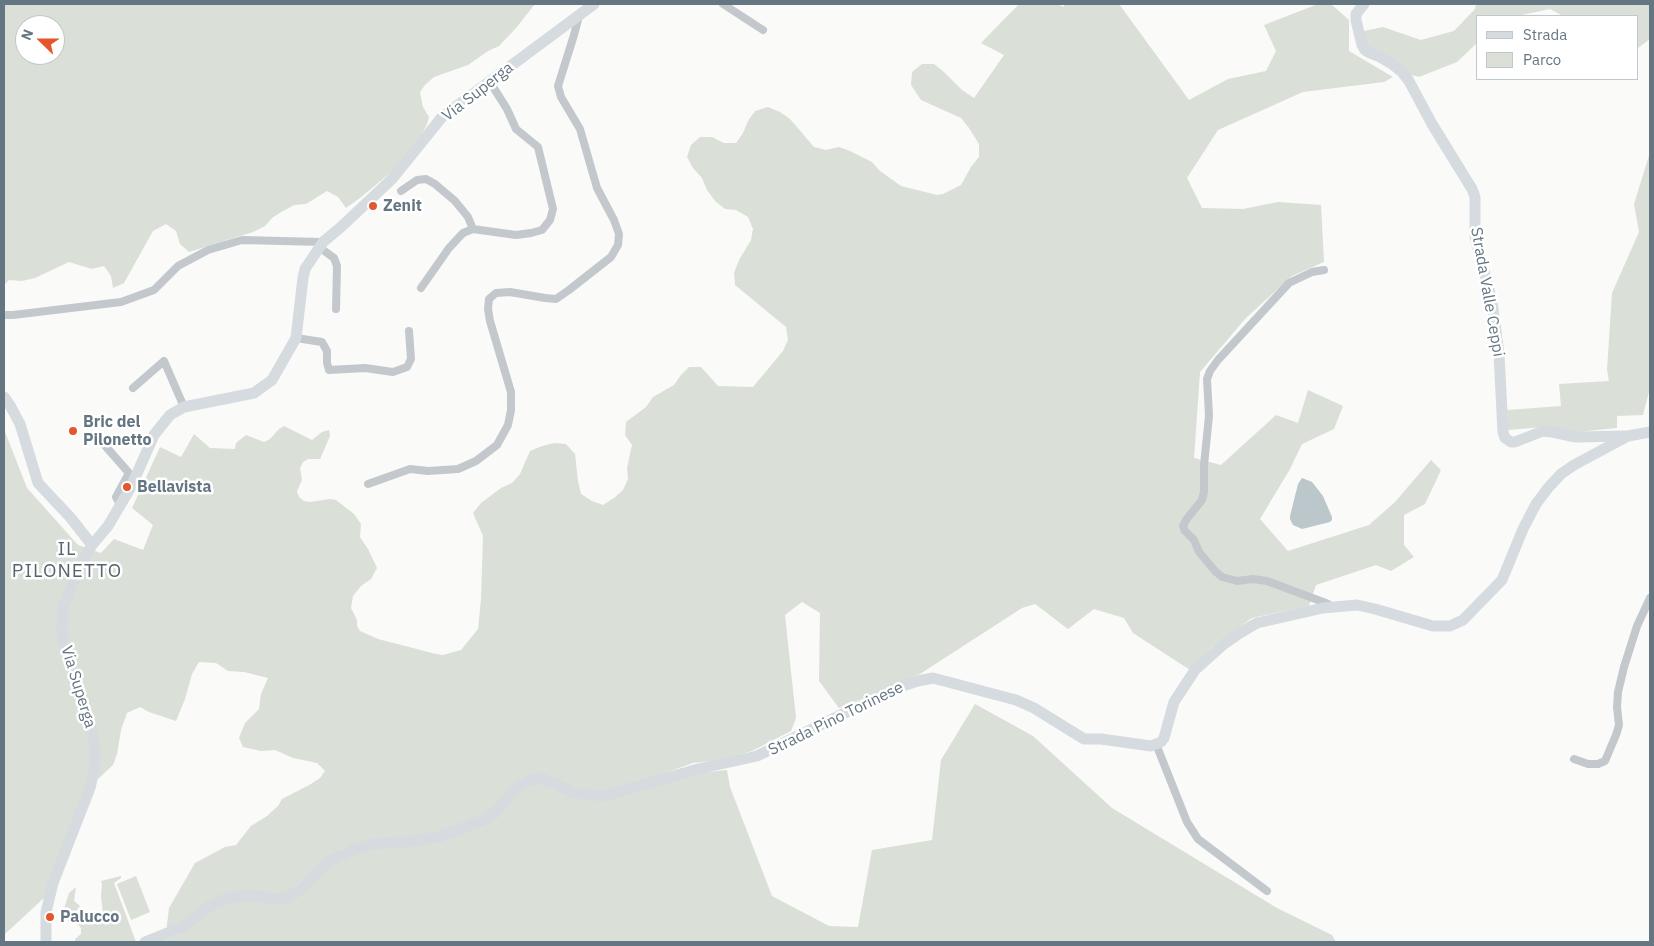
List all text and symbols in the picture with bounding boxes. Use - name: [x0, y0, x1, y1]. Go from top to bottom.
- north arrow: [15, 15, 65, 65]
- legend: [1476, 15, 1639, 80]
- text: Strada: [1523, 25, 1567, 44]
- text: N: [17, 27, 37, 43]
- text: Parco: [1523, 50, 1561, 69]
- street label: Via Superga: [439, 58, 517, 126]
- place label: Zenit: [383, 196, 422, 216]
- marker: Zenit: [367, 200, 379, 212]
- street label: Strada Valle Ceppi: [1466, 226, 1508, 358]
- place label: Bric del Pilonetto: [83, 412, 152, 450]
- marker: Bric del Pilonetto: [67, 425, 79, 437]
- place label: Bellavista: [137, 477, 212, 497]
- marker: Bellavista: [121, 481, 133, 493]
- district label: IL PILONETTO: [11, 539, 123, 583]
- street label: Via Superga: [56, 644, 100, 730]
- street label: Strada Pino Torinese: [765, 678, 907, 760]
- place label: Palucco: [60, 907, 119, 927]
- marker: Palucco: [44, 911, 56, 923]

